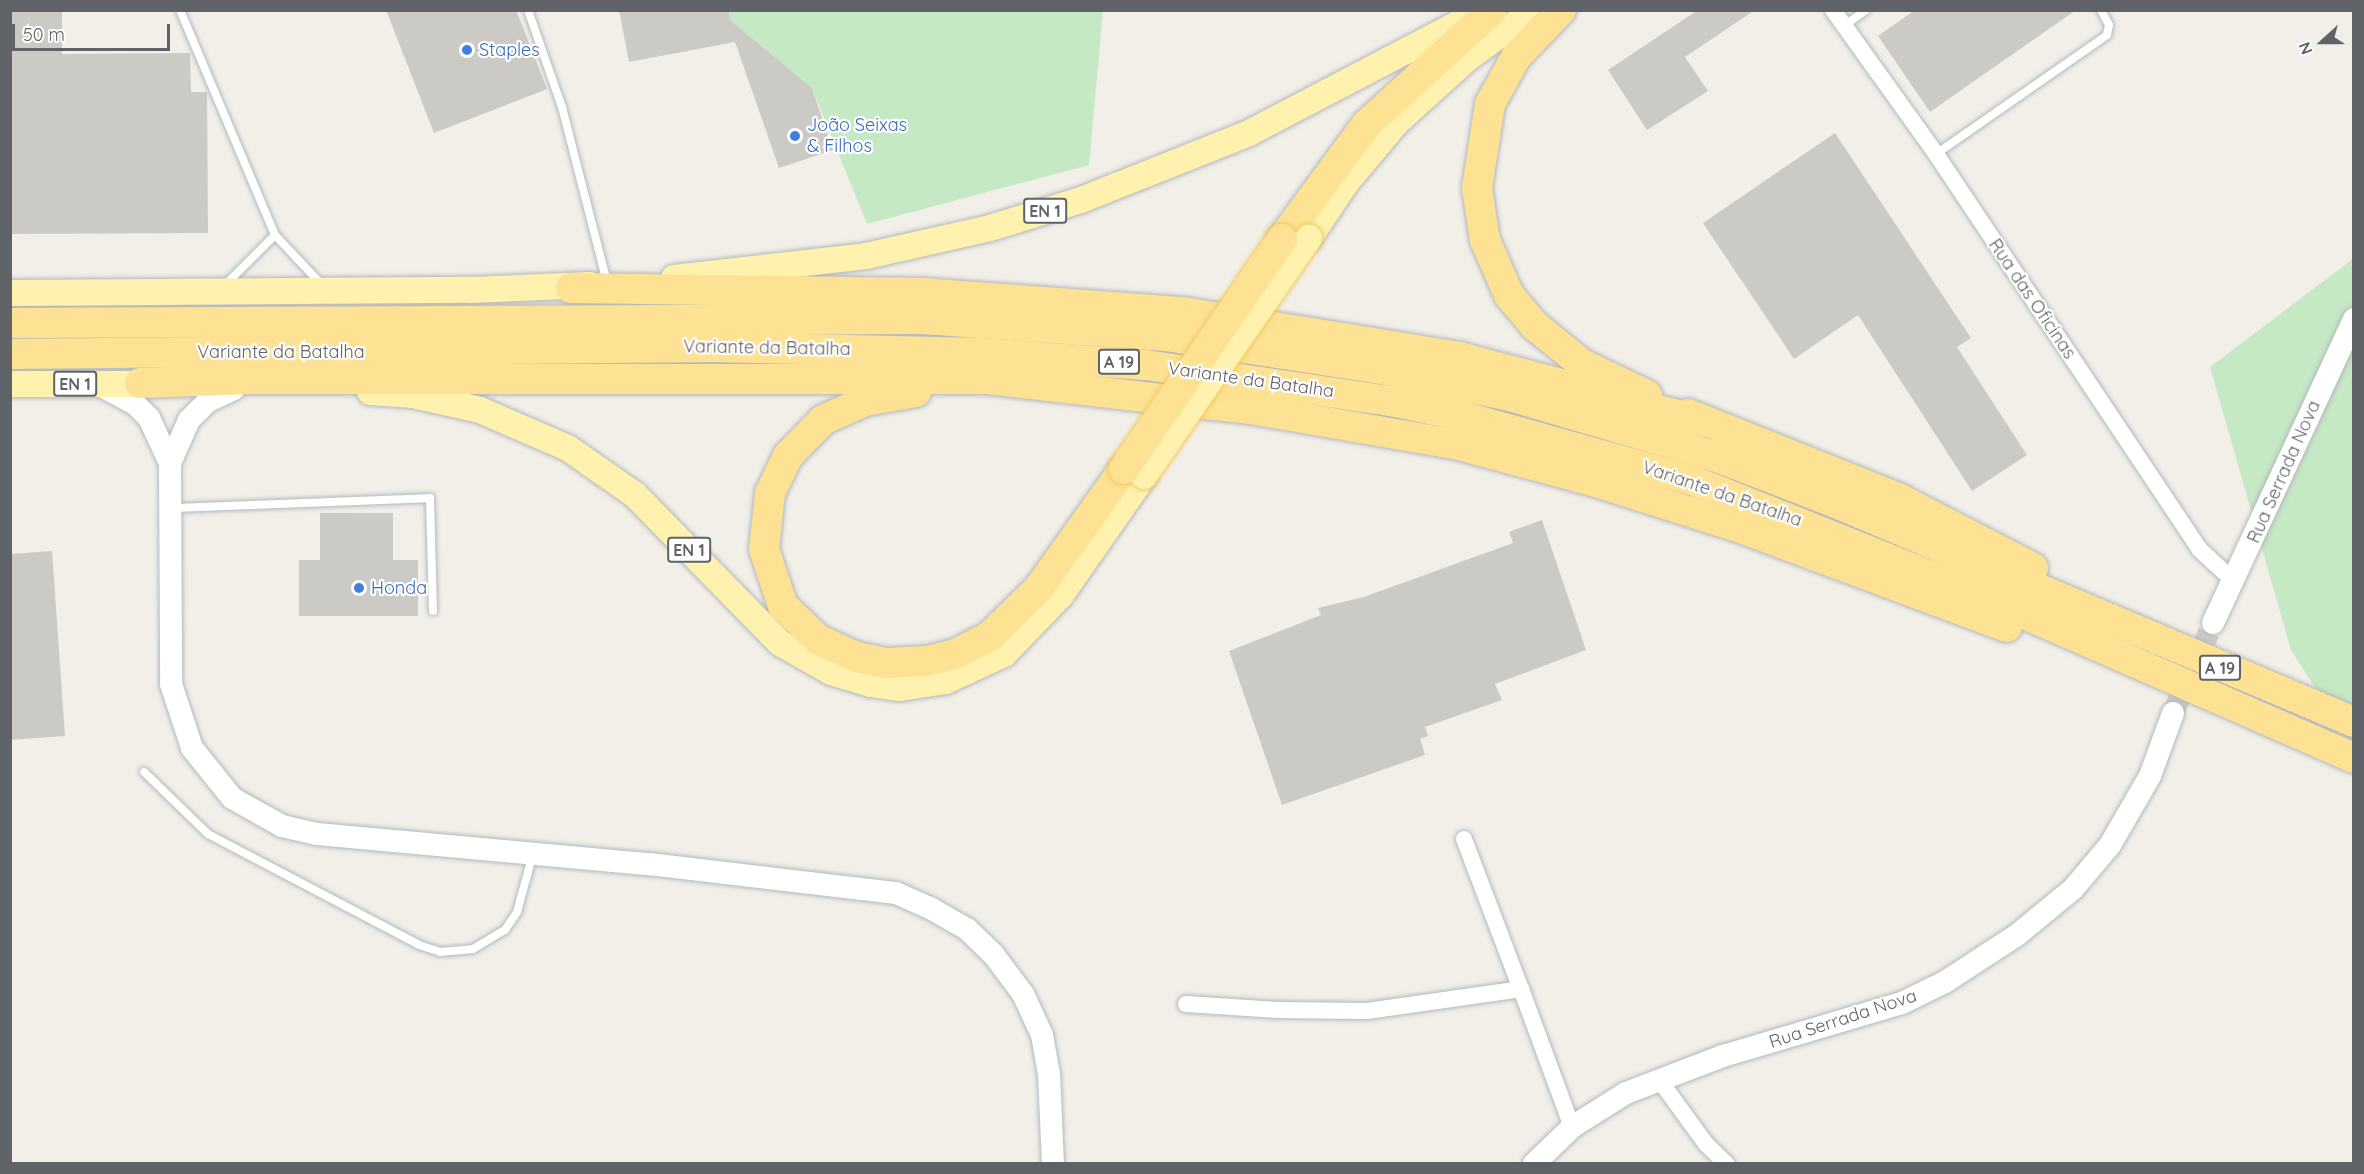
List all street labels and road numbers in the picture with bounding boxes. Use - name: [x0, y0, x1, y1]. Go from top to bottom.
- road number: EN 1: [1022, 198, 1068, 224]
- street label: Rua das Oficinas: [1984, 235, 2080, 363]
- street label: Variante da Batalha: [683, 336, 851, 360]
- street label: Variante da Batalha: [197, 341, 365, 363]
- road number: A 19: [1096, 349, 1142, 375]
- street label: Variante da Batalha: [1167, 358, 1335, 402]
- road number: EN 1: [52, 371, 98, 397]
- street label: Rua Serrada Nova: [2243, 397, 2325, 547]
- street label: Variante da Batalha: [1639, 457, 1805, 531]
- road number: EN 1: [666, 537, 712, 563]
- road number: A 19: [2198, 655, 2242, 681]
- street label: Rua Serrada Nova: [1767, 985, 1919, 1053]

